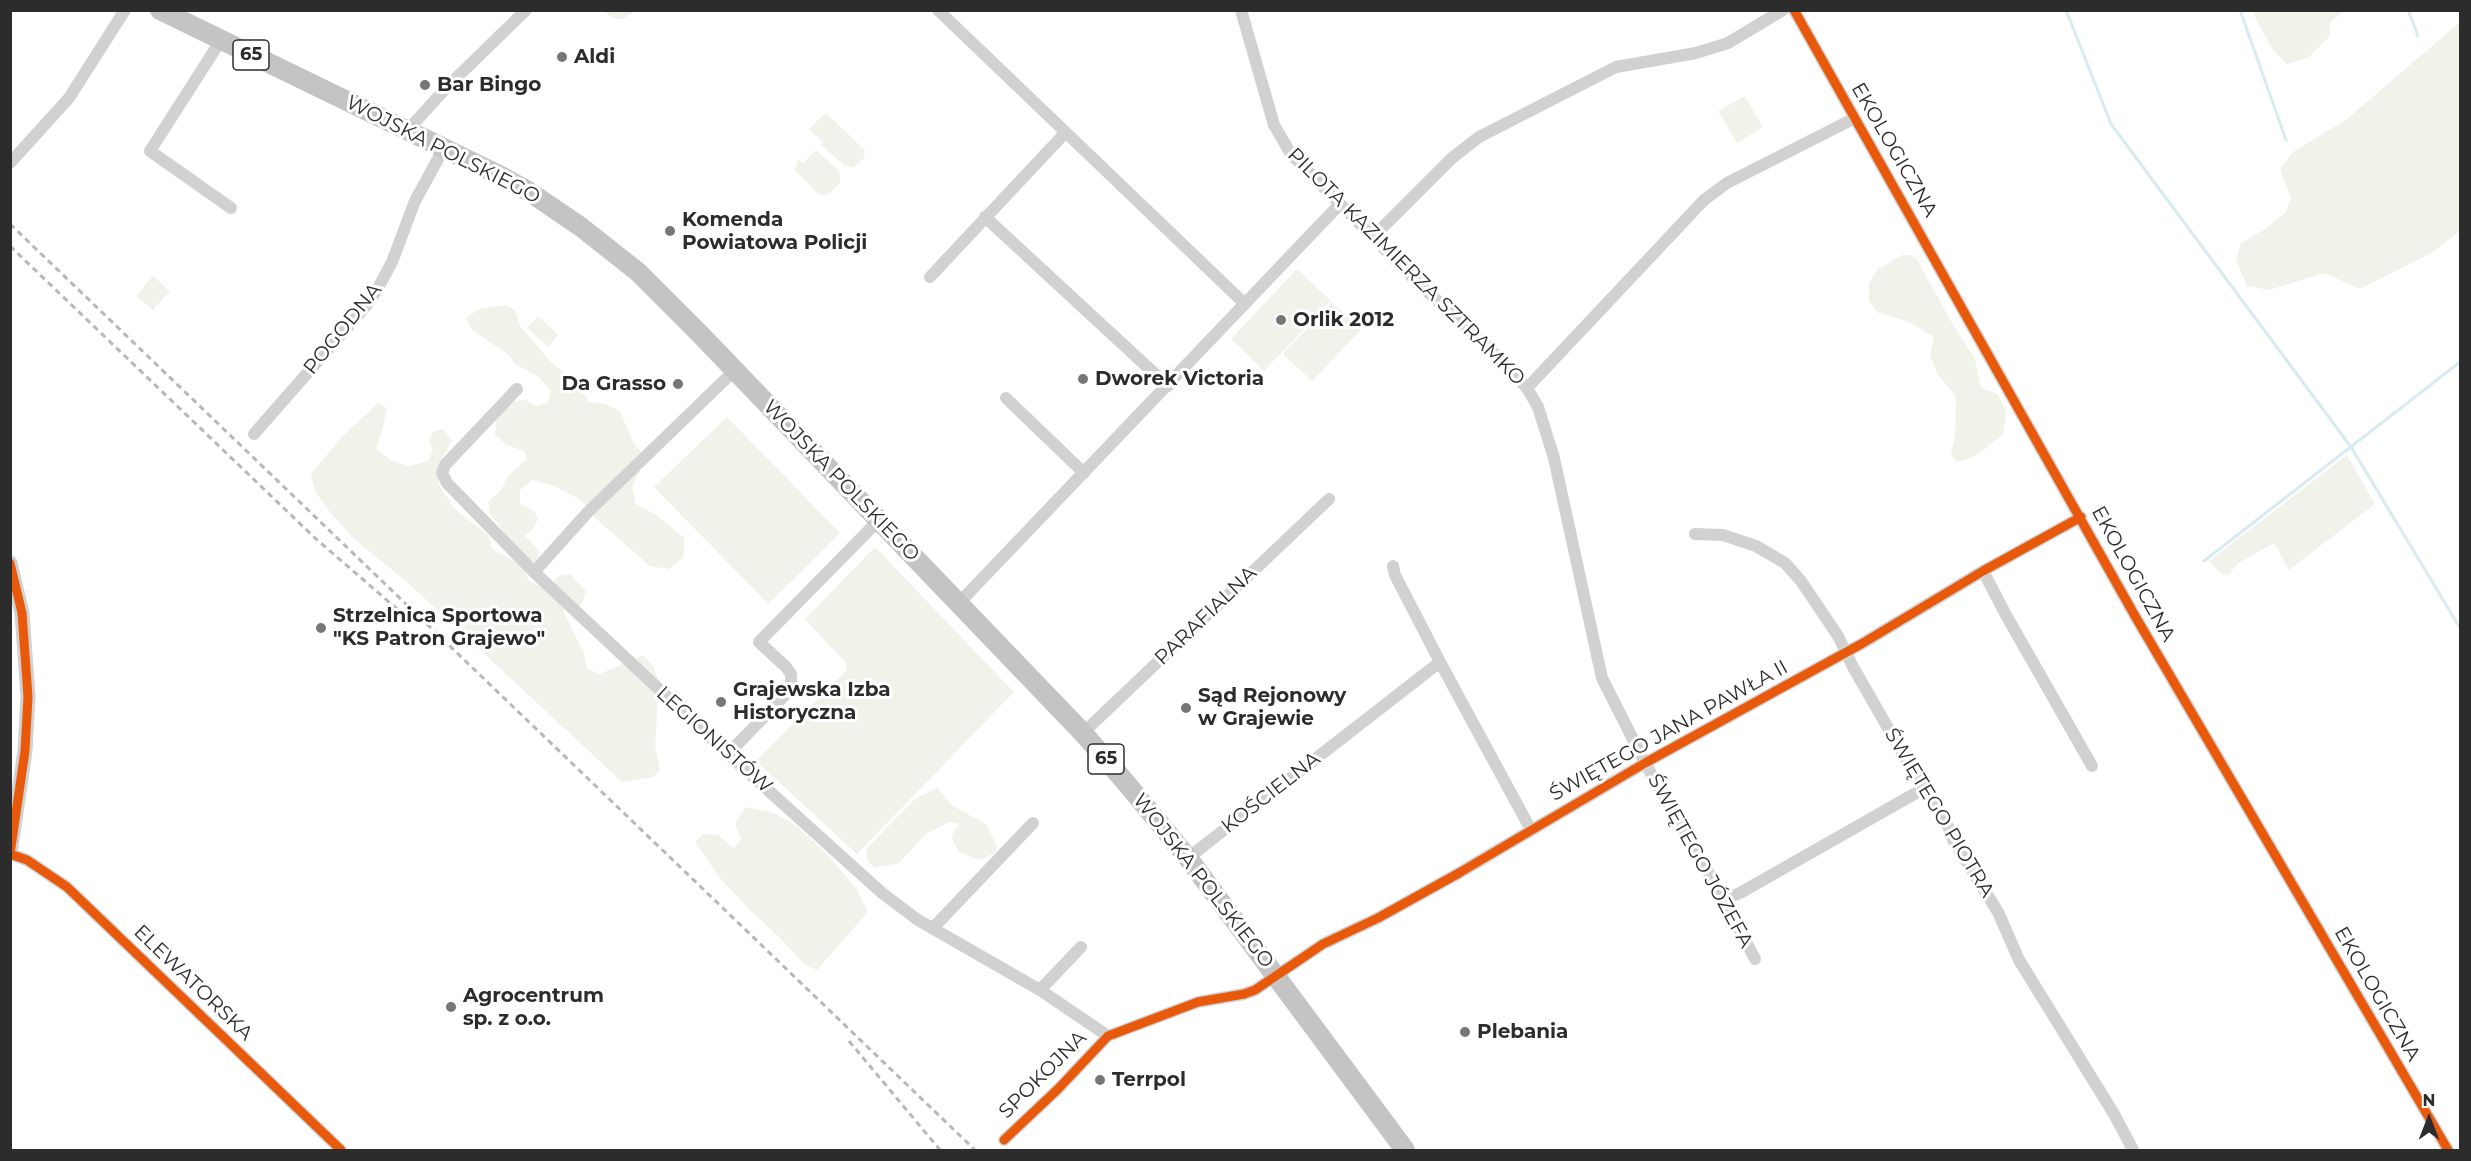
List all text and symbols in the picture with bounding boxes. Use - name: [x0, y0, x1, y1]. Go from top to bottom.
- road number: 65: [233, 40, 269, 70]
- place label: Aldi: [574, 45, 615, 69]
- marker: Aldi: [555, 50, 569, 64]
- place label: Bar Bingo: [437, 73, 541, 97]
- marker: Bar Bingo: [418, 78, 432, 92]
- street label: EKOLOGICZNA: [1846, 79, 1942, 221]
- street label: WOJSKA POLSKIEGO: [342, 91, 544, 209]
- street label: PILOTA KAZIMIERZA SZTRAMKO: [1282, 143, 1530, 391]
- place label: Komenda Powiatowa Policji: [682, 208, 867, 255]
- marker: Komenda Powiatowa Policji: [663, 224, 677, 238]
- street label: POGODNA: [299, 279, 387, 379]
- place label: Orlik 2012: [1293, 308, 1394, 332]
- marker: Orlik 2012: [1274, 313, 1288, 327]
- place label: Dworek Victoria: [1095, 367, 1264, 391]
- place label: Da Grasso: [562, 372, 666, 396]
- marker: Dworek Victoria: [1076, 372, 1090, 386]
- marker: Da Grasso: [671, 377, 685, 391]
- street label: WOJSKA POLSKIEGO: [758, 395, 924, 567]
- street label: EKOLOGICZNA: [2086, 502, 2180, 646]
- street label: PARAFIALNA: [1150, 562, 1262, 670]
- place label: Strzelnica Sportowa "KS Patron Grajewo": [333, 604, 545, 651]
- marker: Strzelnica Sportowa "KS Patron Grajewo": [314, 621, 328, 635]
- street label: ŚWIĘTEGO JANA PAWŁA II: [1546, 655, 1792, 807]
- place label: Grajewska Izba Historyczna: [733, 678, 891, 725]
- street label: LEGIONISTÓW: [651, 682, 777, 798]
- place label: Sąd Rejonowy w Grajewie: [1198, 684, 1346, 731]
- marker: Grajewska Izba Historyczna: [714, 695, 728, 709]
- marker: Sąd Rejonowy w Grajewie: [1179, 701, 1193, 715]
- street label: ŚWIĘTEGO PIOTRA: [1879, 724, 1999, 902]
- road number: 65: [1088, 744, 1124, 774]
- street label: KOŚCIELNA: [1217, 747, 1325, 839]
- street label: ŚWIĘTEGO JÓZEFA: [1642, 770, 1758, 952]
- street label: WOJSKA POLSKIEGO: [1127, 789, 1279, 973]
- street label: ELEWATORSKA: [128, 920, 258, 1046]
- street label: EKOLOGICZNA: [2329, 923, 2425, 1065]
- place label: Agrocentrum sp. z o.o.: [463, 984, 604, 1031]
- marker: Agrocentrum sp. z o.o.: [444, 1000, 458, 1014]
- place label: Plebania: [1477, 1020, 1568, 1044]
- marker: Plebania: [1458, 1025, 1472, 1039]
- street label: SPOKOJNA: [994, 1026, 1092, 1124]
- place label: Terrpol: [1112, 1068, 1186, 1092]
- marker: Terrpol: [1093, 1073, 1107, 1087]
- north arrow: [2399, 1089, 2459, 1149]
- text: N: [2423, 1091, 2435, 1110]

